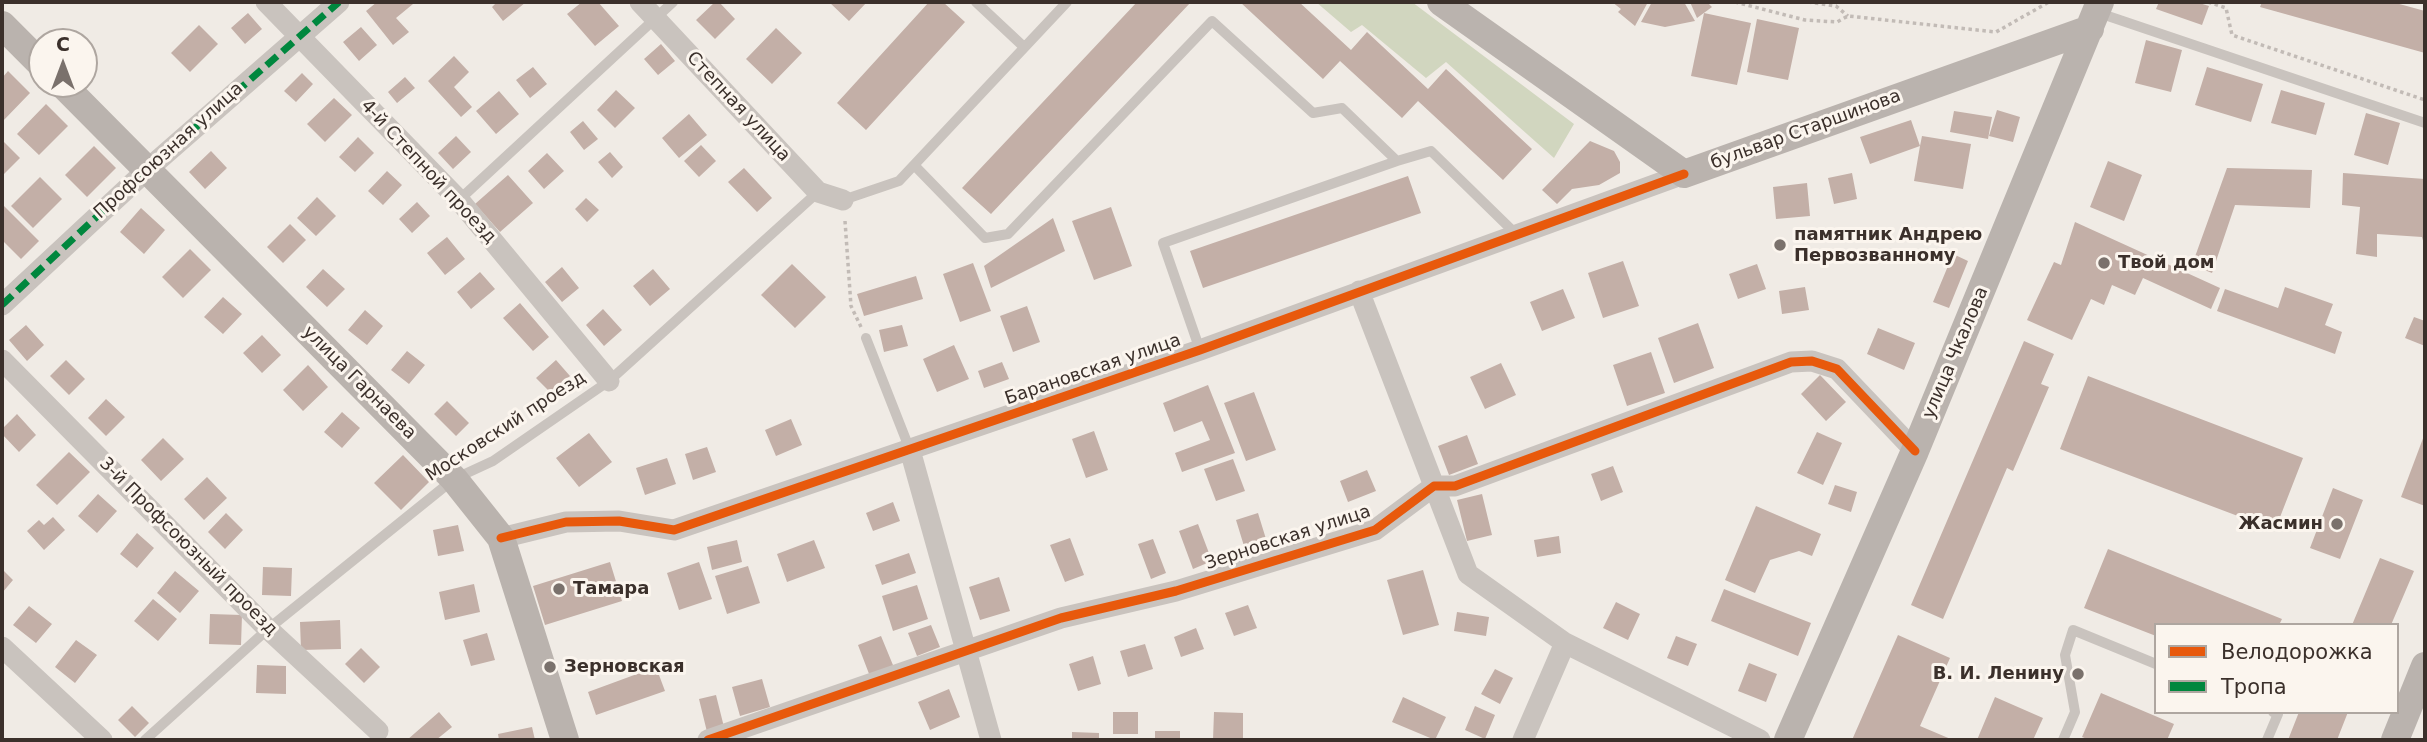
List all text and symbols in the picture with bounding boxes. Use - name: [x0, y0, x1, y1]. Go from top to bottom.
- north arrow: [28, 28, 98, 98]
- text: С: [56, 33, 70, 55]
- street label: Степная улица: [682, 48, 794, 166]
- street label: Профсоюзная улица: [90, 78, 248, 224]
- street label: бульвар Старшинова: [1708, 86, 1904, 174]
- street label: 4-й Степной проезд: [356, 96, 500, 248]
- place label: памятник Андрею Первозванному: [1794, 224, 1982, 266]
- marker: памятник Андрею Первозванному: [1772, 237, 1788, 253]
- place label: Твой дом: [2118, 252, 2215, 274]
- marker: Твой дом: [2096, 255, 2112, 271]
- street label: улица Чкалова: [1918, 284, 1994, 422]
- street label: улица Гарнаева: [298, 322, 420, 444]
- street label: Барановская улица: [1002, 330, 1184, 410]
- street label: Московский проезд: [422, 367, 590, 487]
- street label: 3-й Профсоюзный проезд: [94, 453, 282, 641]
- street label: Зерновская улица: [1202, 501, 1374, 575]
- place label: Жасмин: [2238, 513, 2323, 535]
- marker: Жасмин: [2329, 516, 2345, 532]
- place label: Тамара: [573, 578, 649, 600]
- marker: Тамара: [551, 581, 567, 597]
- legend: [2154, 623, 2399, 714]
- text: Велодорожка: [2221, 640, 2373, 664]
- place label: Зерновская: [564, 656, 685, 678]
- marker: Зерновская: [542, 659, 558, 675]
- place label: В. И. Ленину: [1933, 663, 2064, 685]
- marker: В. И. Ленину: [2070, 666, 2086, 682]
- text: Тропа: [2221, 675, 2287, 699]

